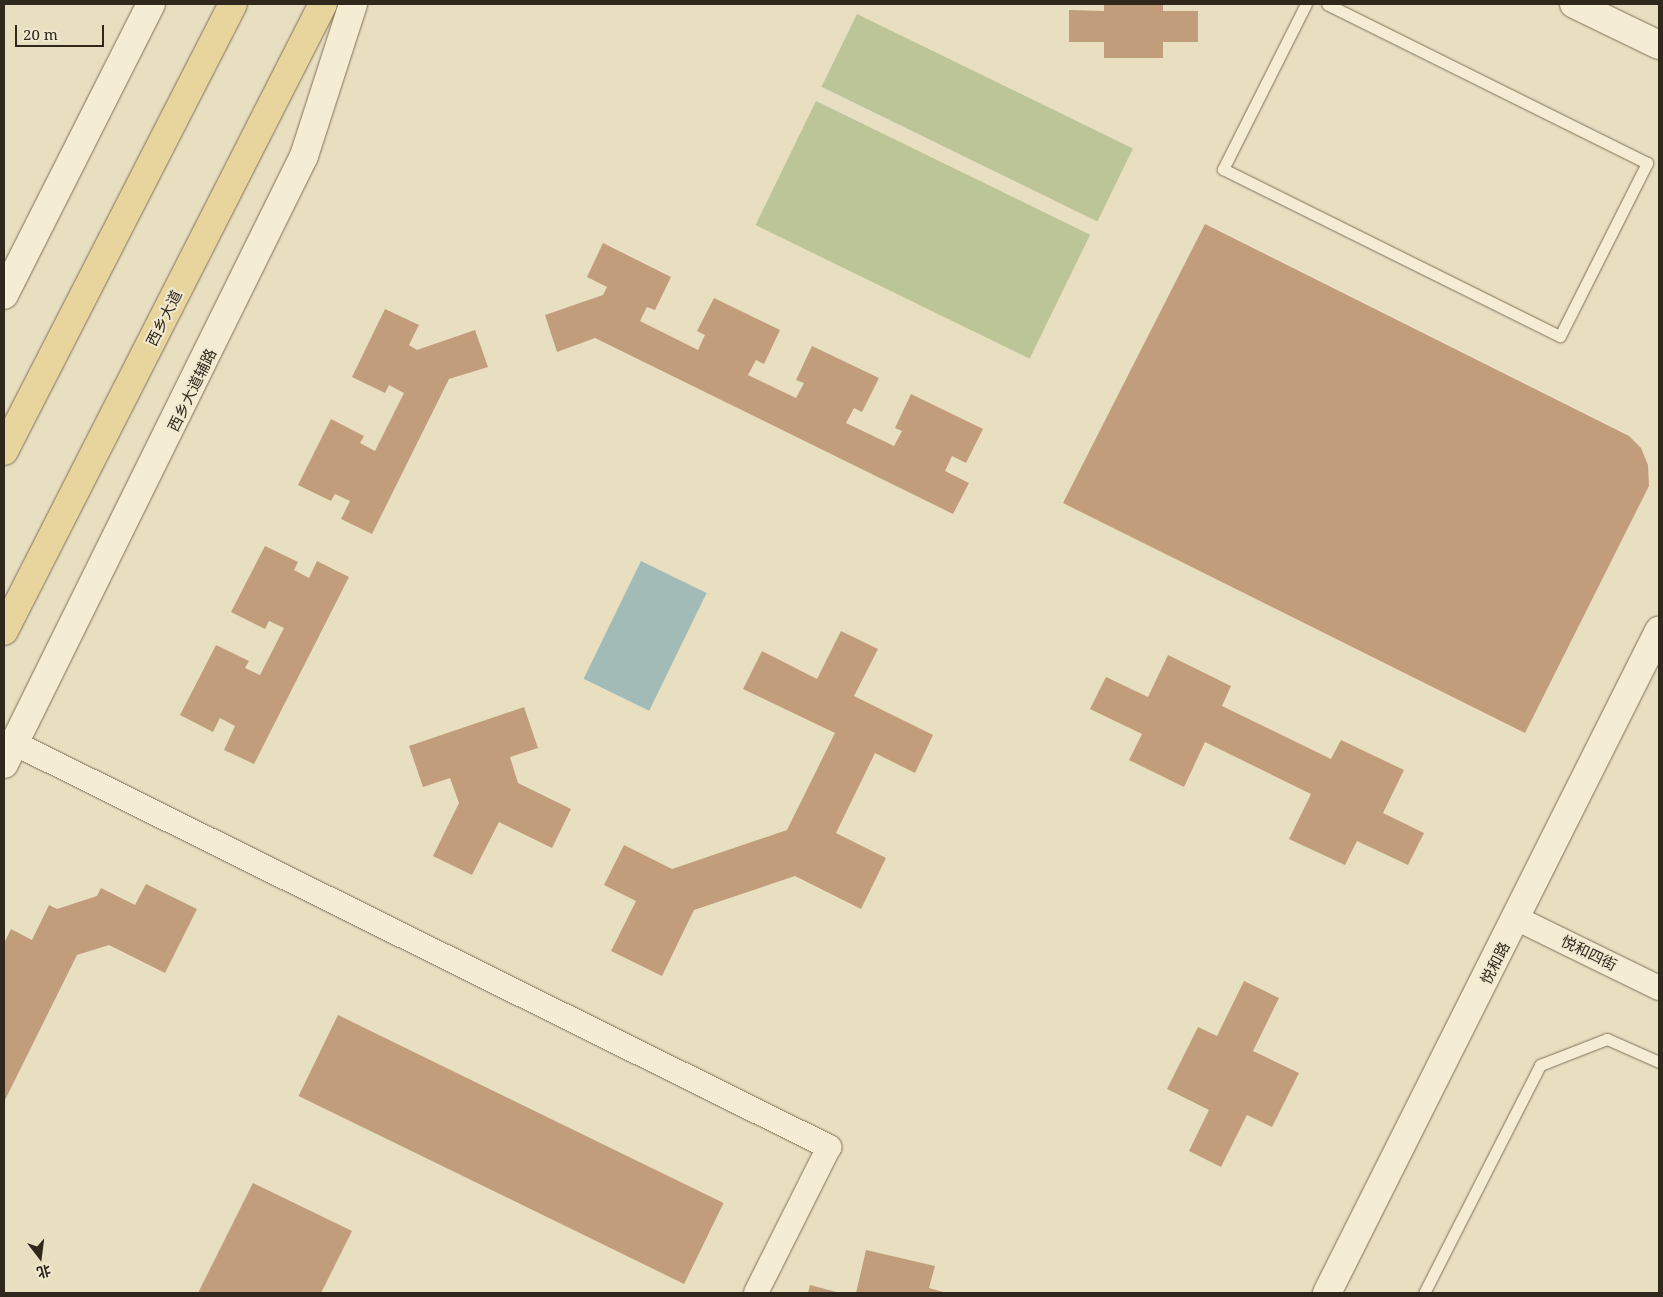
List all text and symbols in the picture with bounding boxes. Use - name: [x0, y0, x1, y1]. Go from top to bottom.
- scale bar: [18, 15, 106, 47]
- text: 20 m: [23, 24, 58, 44]
- street label: 西乡大道: [142, 287, 186, 349]
- street label: 西乡大道辅路: [164, 346, 220, 434]
- street label: 悦和四街: [1558, 932, 1620, 974]
- street label: 悦和路: [1477, 939, 1513, 987]
- north arrow: [15, 1232, 65, 1282]
- text: 北: [35, 1261, 53, 1283]

